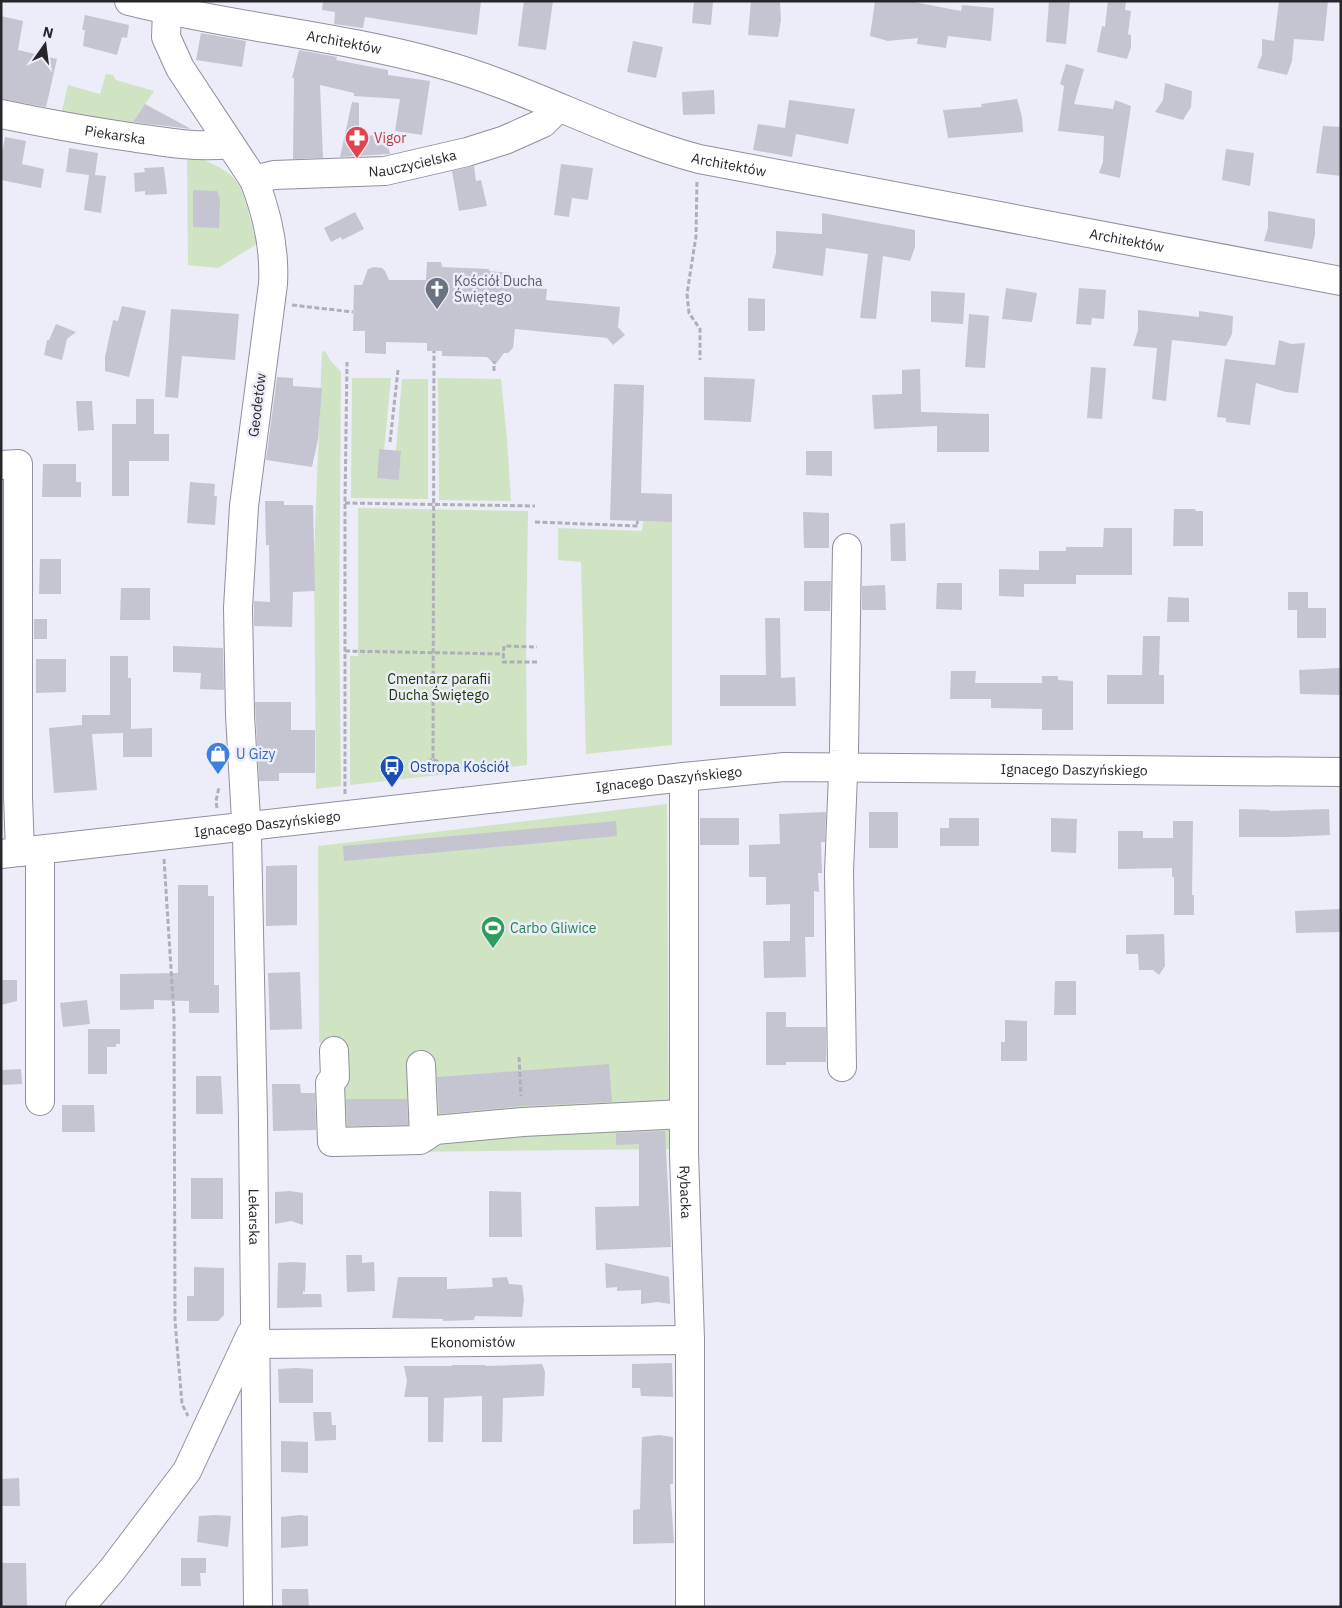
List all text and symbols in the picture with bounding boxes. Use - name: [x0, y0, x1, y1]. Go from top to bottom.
- north arrow: [20, 20, 70, 70]
- text: N: [41, 22, 55, 42]
- street label: Architektów: [305, 26, 383, 58]
- street label: Piekarska: [83, 121, 147, 148]
- pharmacy icon: Vigor: [344, 125, 370, 159]
- place label: Vigor: [374, 129, 406, 147]
- street label: Nauczycielska: [368, 146, 459, 181]
- street label: Architektów: [689, 148, 768, 181]
- street label: Architektów: [1088, 224, 1166, 256]
- place label: Kościół Ducha Świętego: [454, 272, 543, 306]
- church icon: Kościół Ducha Świętego: [424, 276, 450, 310]
- street label: Geodetów: [244, 372, 270, 438]
- park label: Cmentarz parafii Ducha Świętego: [387, 670, 491, 704]
- shop icon: U Gizy: [205, 741, 231, 775]
- place label: U Gizy: [236, 745, 276, 763]
- bus stop icon: Ostropa Kościół: [379, 754, 405, 788]
- place label: Ostropa Kościół: [410, 758, 509, 776]
- street label: Ignacego Daszyńskiego: [1000, 760, 1148, 779]
- street label: Ignacego Daszyńskiego: [595, 762, 743, 796]
- street label: Ignacego Daszyńskiego: [193, 807, 342, 841]
- sports icon: Carbo Gliwice: [480, 915, 506, 949]
- place label: Carbo Gliwice: [510, 919, 597, 937]
- street label: Rybacka: [675, 1165, 695, 1219]
- street label: Lekarska: [245, 1189, 263, 1246]
- street label: Ekonomistów: [430, 1333, 516, 1351]

